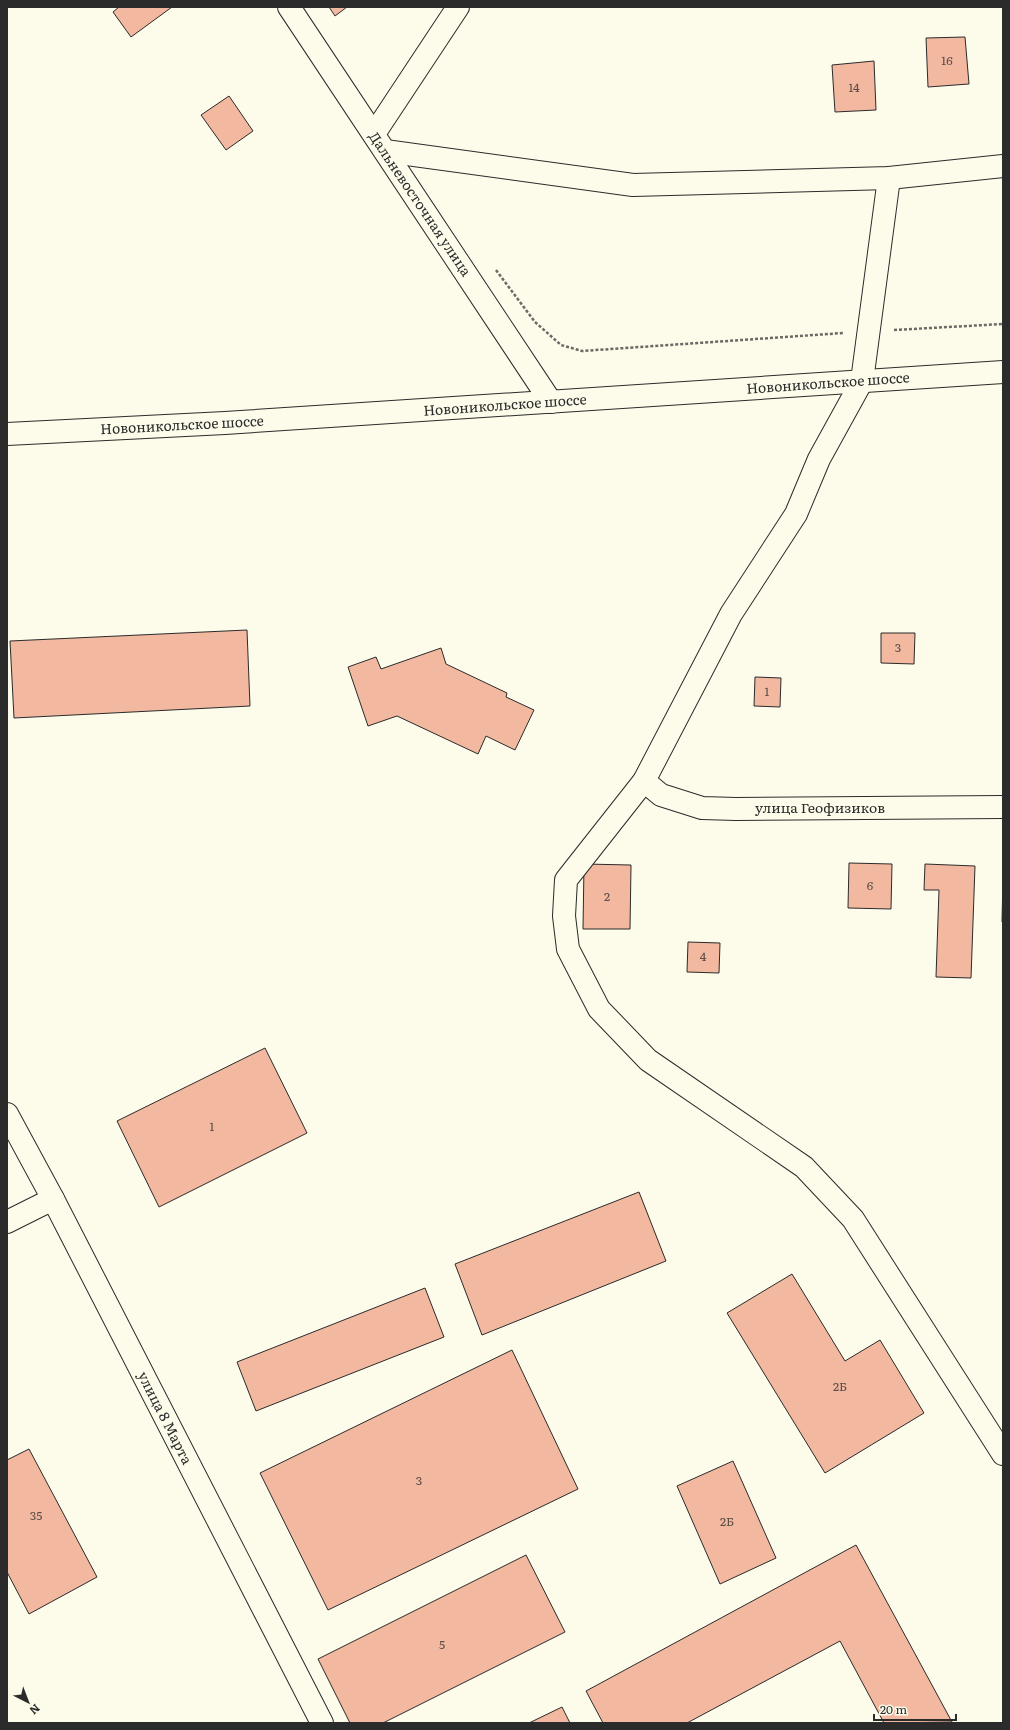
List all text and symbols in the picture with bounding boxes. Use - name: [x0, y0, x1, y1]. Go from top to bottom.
- house number: 16: [941, 51, 953, 69]
- house number: 14: [848, 78, 860, 96]
- street label: Дальневосточная улица: [365, 127, 477, 280]
- street label: Новоникольское шоссе: [746, 366, 910, 398]
- street label: Новоникольское шоссе: [423, 388, 587, 420]
- street label: Новоникольское шоссе: [100, 410, 264, 438]
- house number: 3: [895, 638, 901, 656]
- house number: 1: [765, 682, 770, 700]
- street label: улица Геофизиков: [755, 797, 885, 817]
- house number: 6: [867, 876, 874, 894]
- house number: 2: [604, 887, 610, 905]
- house number: 4: [700, 947, 707, 965]
- house number: 1: [210, 1117, 215, 1135]
- street label: улица 8 Марта: [134, 1368, 198, 1468]
- house number: 2Б: [833, 1377, 847, 1395]
- house number: 3: [416, 1471, 422, 1489]
- house number: 35: [30, 1506, 42, 1524]
- house number: 2Б: [720, 1512, 734, 1530]
- house number: 5: [439, 1635, 445, 1653]
- north arrow: [8, 1682, 48, 1722]
- scale bar: [874, 1696, 956, 1722]
- text: 20 m: [880, 1700, 907, 1718]
- text: N: [27, 1701, 44, 1719]

